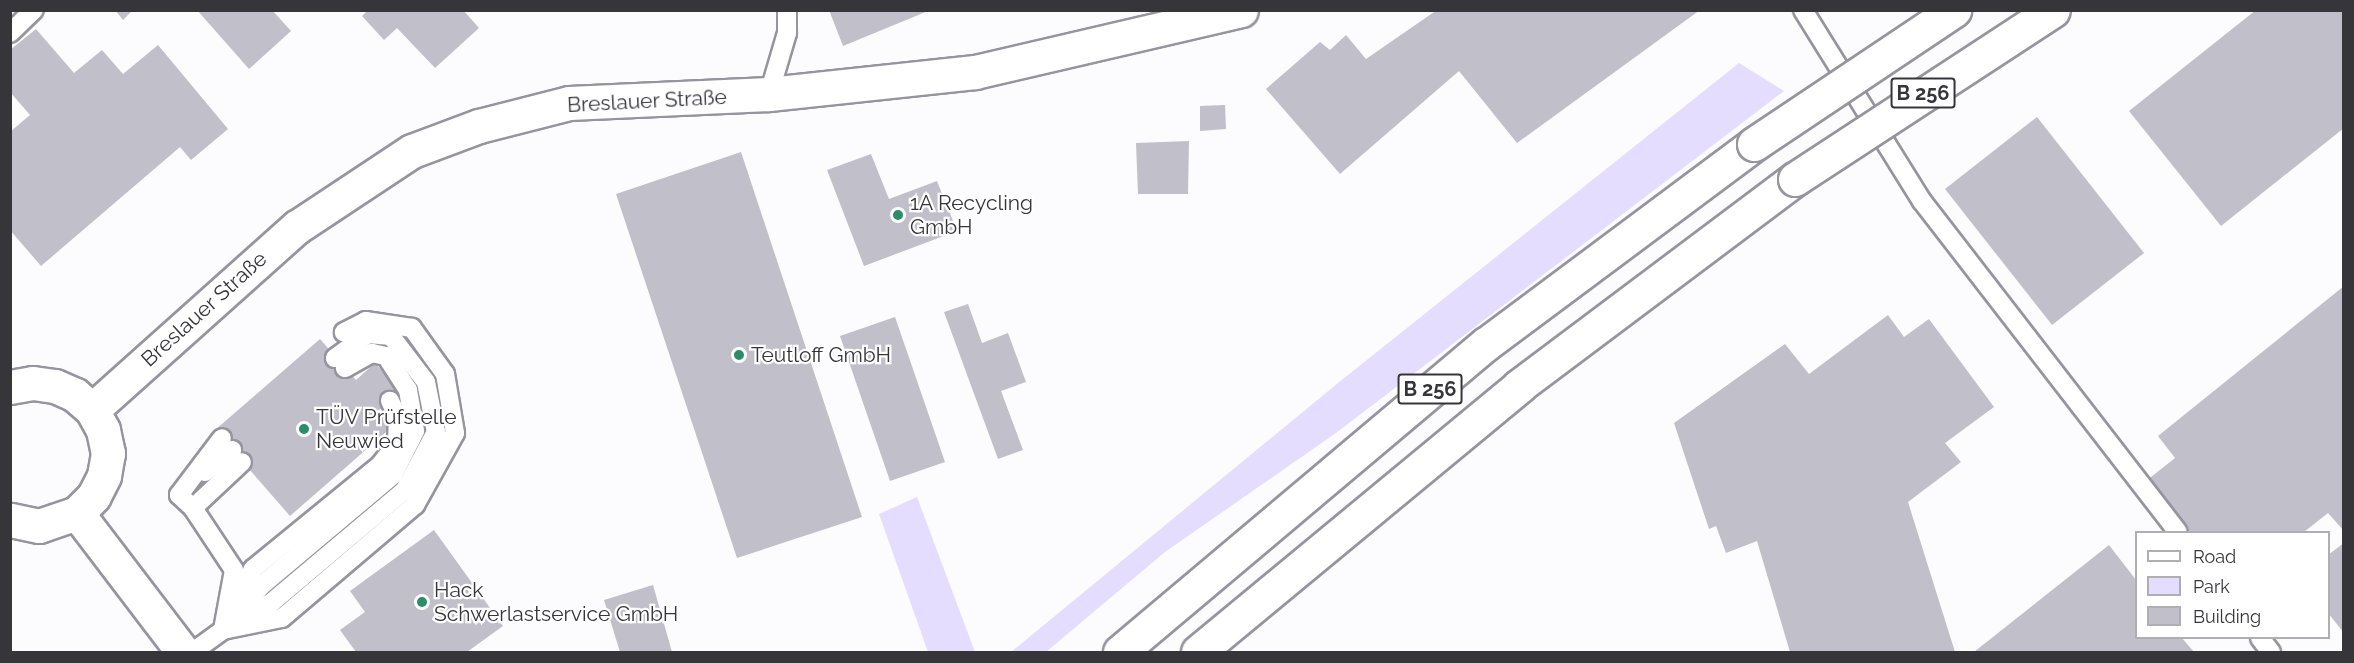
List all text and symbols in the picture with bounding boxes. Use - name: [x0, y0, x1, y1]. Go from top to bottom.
- road number: B 256: [1890, 76, 1956, 110]
- street label: Breslauer Straße: [566, 84, 728, 118]
- place label: 1A Recycling GmbH: [910, 190, 1034, 240]
- marker: 1A Recycling GmbH: [891, 208, 905, 222]
- street label: Breslauer Straße: [136, 246, 272, 372]
- place label: Teutloff GmbH: [751, 342, 892, 368]
- marker: Teutloff GmbH: [732, 348, 746, 362]
- road number: B 256: [1397, 372, 1463, 406]
- place label: TÜV Prüfstelle Neuwied: [316, 404, 457, 454]
- marker: TÜV Prüfstelle Neuwied: [297, 422, 311, 436]
- legend: [2135, 531, 2330, 639]
- text: Road: [2193, 546, 2236, 567]
- text: Park: [2193, 576, 2230, 597]
- place label: Hack Schwerlastservice GmbH: [434, 577, 678, 627]
- marker: Hack Schwerlastservice GmbH: [415, 595, 429, 609]
- text: Building: [2193, 606, 2261, 627]

